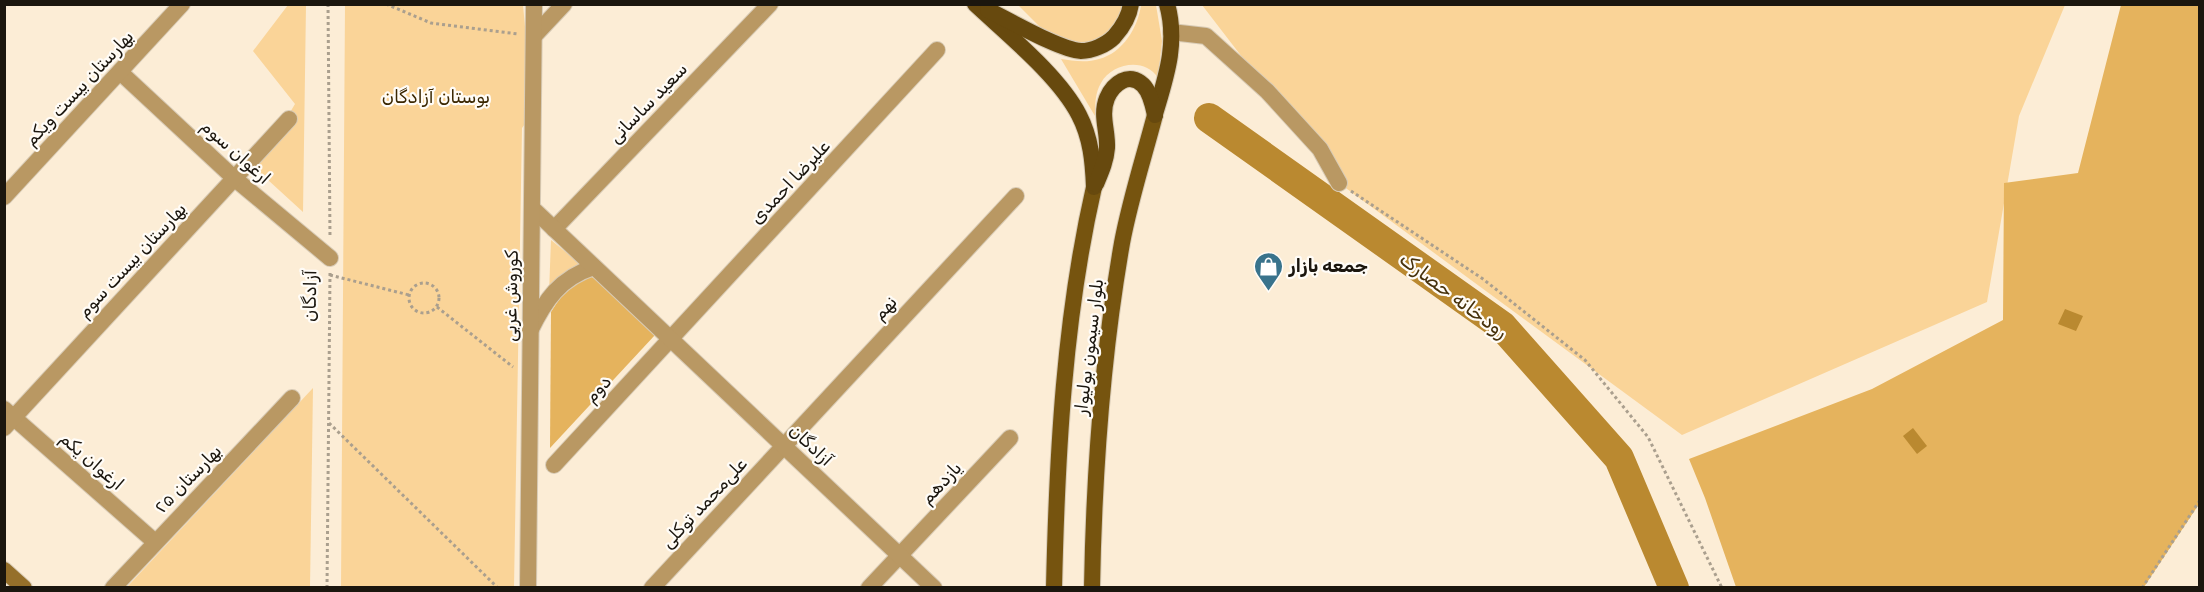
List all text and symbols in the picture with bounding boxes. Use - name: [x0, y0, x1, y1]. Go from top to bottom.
- street label: بهارستان بیست ویکم: [20, 26, 139, 151]
- street label: سعید ساسانی: [604, 58, 692, 148]
- park label: بوستان آزادگان: [382, 86, 490, 108]
- street label: ارغوان سوم: [197, 115, 275, 189]
- street label: علیرضا احمدی: [745, 135, 835, 229]
- street label: بهارستان بیست سوم: [73, 198, 191, 322]
- water label: رودخانه حصارک: [1395, 246, 1513, 344]
- street label: کوروش غربی: [499, 250, 523, 342]
- shop icon: جمعه بازار: [1252, 250, 1284, 292]
- place label: جمعه بازار: [1288, 255, 1368, 277]
- street label: آزادگان: [299, 269, 321, 322]
- street label: بلوار سیمون بولیوار: [1070, 278, 1108, 417]
- street label: نهم: [868, 291, 902, 325]
- street label: دوم: [580, 371, 616, 407]
- street label: آزادگان: [785, 419, 838, 471]
- street label: ارغوان یکم: [55, 427, 129, 496]
- street label: بهارستان ۲۵: [150, 440, 226, 518]
- street label: علی‌محمد توکلی: [656, 453, 752, 553]
- street label: یازدهم: [916, 457, 967, 509]

